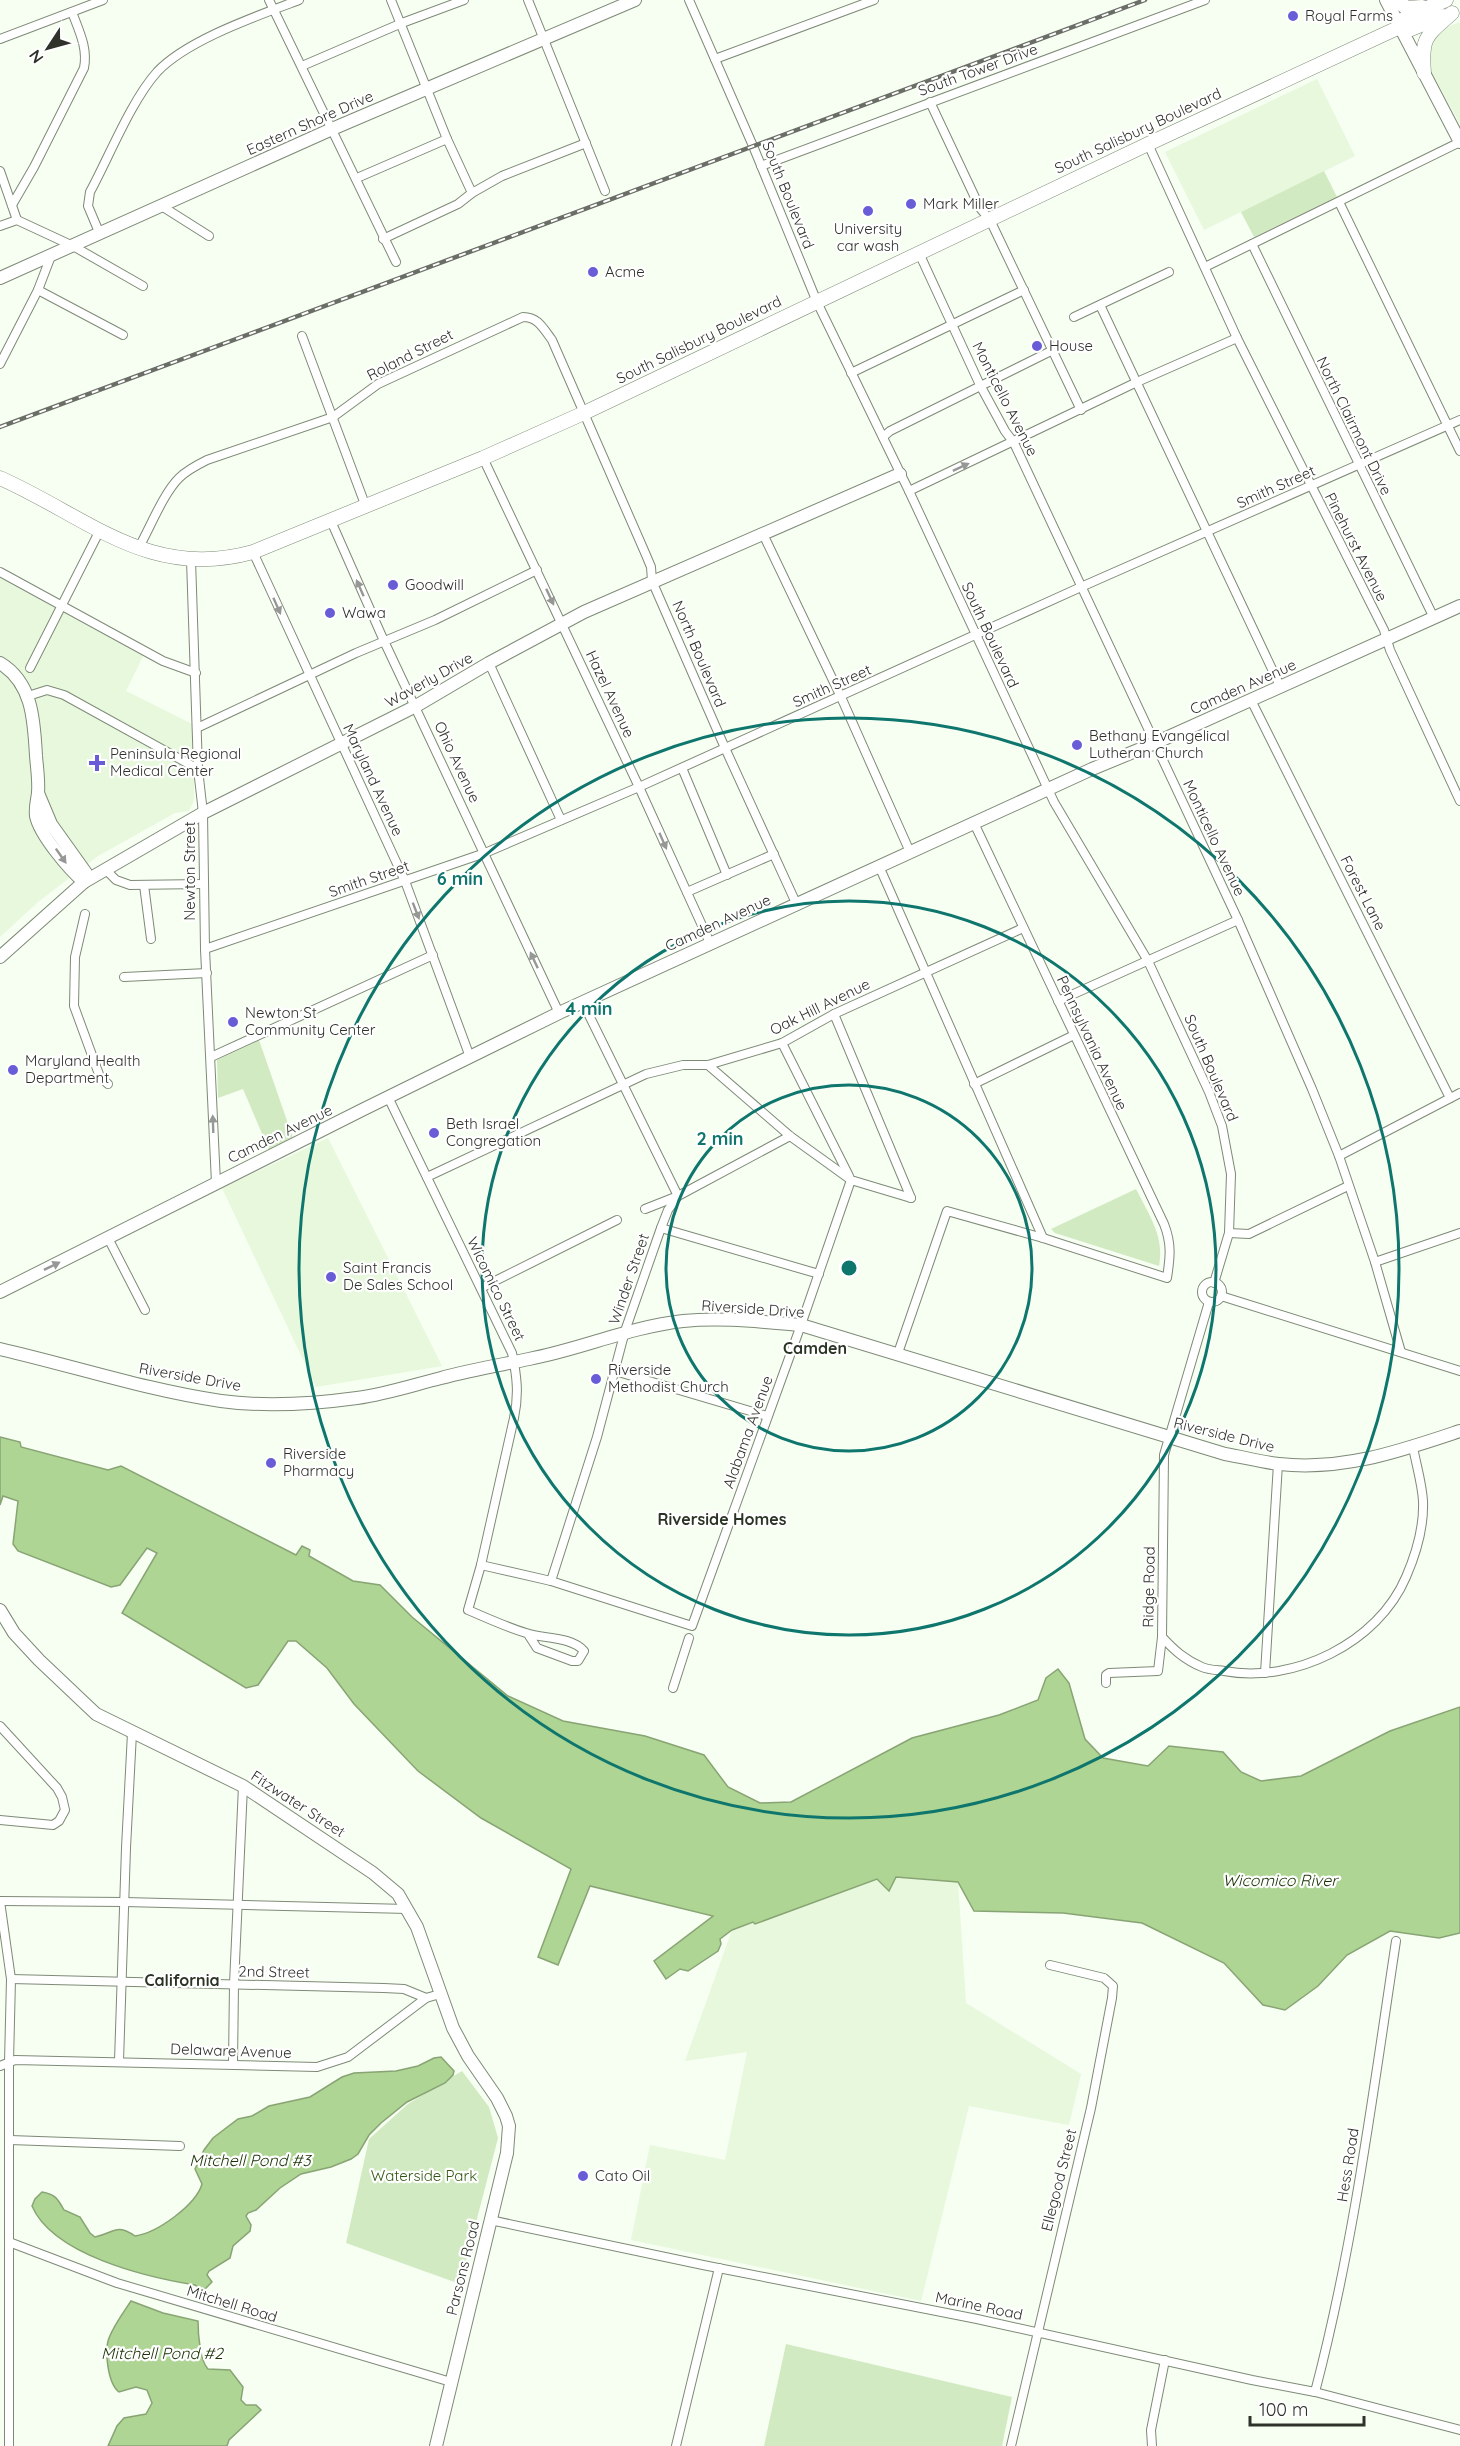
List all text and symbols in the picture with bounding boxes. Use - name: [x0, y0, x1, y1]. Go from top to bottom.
- place label: Royal Farms: [1305, 6, 1393, 25]
- marker: Royal Farms: [1286, 9, 1300, 23]
- north arrow: [18, 18, 78, 78]
- street label: South Tower Drive: [915, 39, 1040, 100]
- text: N: [24, 46, 47, 67]
- street label: South Salisbury Boulevard: [1052, 84, 1224, 178]
- street label: Eastern Shore Drive: [243, 86, 376, 159]
- street label: South Boulevard: [758, 138, 819, 251]
- place label: Mark Miller: [923, 194, 999, 213]
- marker: Mark Miller: [904, 197, 918, 211]
- marker: University car wash: [861, 204, 875, 218]
- place label: University car wash: [834, 219, 902, 255]
- place label: Acme: [605, 262, 645, 281]
- marker: Acme: [586, 265, 600, 279]
- street label: South Salisbury Boulevard: [613, 291, 785, 388]
- street label: Roland Street: [363, 325, 456, 384]
- place label: House: [1049, 336, 1093, 355]
- street label: Monticello Avenue: [968, 338, 1042, 459]
- marker: House: [1030, 339, 1044, 353]
- street label: North Clairmont Drive: [1313, 354, 1396, 498]
- street label: Smith Street: [1234, 461, 1318, 512]
- one-way arrow: [953, 462, 970, 471]
- street label: Pinehurst Avenue: [1321, 489, 1392, 604]
- place label: Goodwill: [405, 575, 464, 594]
- marker: Goodwill: [386, 578, 400, 592]
- one-way arrow: [356, 579, 365, 596]
- street label: South Boulevard: [958, 579, 1023, 691]
- one-way arrow: [545, 589, 554, 606]
- one-way arrow: [272, 597, 282, 615]
- street label: North Boulevard: [668, 598, 730, 710]
- place label: Wawa: [342, 603, 386, 622]
- marker: Wawa: [323, 606, 337, 620]
- street label: Hazel Avenue: [582, 647, 639, 741]
- street label: Waverly Drive: [382, 648, 476, 711]
- street label: Camden Avenue: [1187, 655, 1299, 718]
- street label: Smith Street: [790, 660, 874, 711]
- street label: Ohio Avenue: [430, 718, 485, 806]
- street label: Maryland Avenue: [339, 721, 408, 839]
- place label: Bethany Evangelical Lutheran Church: [1089, 726, 1230, 762]
- marker: Bethany Evangelical Lutheran Church: [1070, 738, 1084, 752]
- place label: Peninsula Regional Medical Center: [110, 744, 241, 780]
- marker: Peninsula Regional Medical Center: [88, 754, 106, 772]
- street label: Monticello Avenue: [1179, 777, 1250, 899]
- street label: Newton Street: [180, 821, 199, 921]
- one-way arrow: [659, 832, 668, 849]
- one-way arrow: [55, 848, 67, 864]
- street label: Forest Lane: [1336, 852, 1390, 933]
- street label: Smith Street: [326, 856, 412, 901]
- text: 6 min: [437, 867, 483, 890]
- street label: Camden Avenue: [662, 890, 774, 955]
- one-way arrow: [412, 902, 422, 920]
- one-way arrow: [530, 952, 539, 969]
- street label: Pennsylvania Avenue: [1053, 972, 1132, 1113]
- street label: Oak Hill Avenue: [767, 974, 873, 1039]
- text: 4 min: [565, 997, 613, 1020]
- place label: Newton St Community Center: [245, 1003, 376, 1039]
- street label: South Boulevard: [1180, 1011, 1243, 1124]
- marker: Newton St Community Center: [226, 1015, 240, 1029]
- place label: Maryland Health Department: [25, 1051, 141, 1087]
- marker: Maryland Health Department: [6, 1063, 20, 1077]
- street label: Camden Avenue: [224, 1100, 335, 1167]
- place label: Beth Israel Congregation: [446, 1114, 541, 1150]
- one-way arrow: [209, 1115, 218, 1134]
- marker: Beth Israel Congregation: [427, 1126, 441, 1140]
- text: 2 min: [697, 1127, 743, 1150]
- street label: Winder Street: [604, 1231, 653, 1327]
- street label: Wicomico Street: [463, 1234, 530, 1344]
- place label: Saint Francis De Sales School: [343, 1258, 453, 1294]
- centre of rings: [839, 1258, 859, 1278]
- one-way arrow: [44, 1261, 61, 1270]
- marker: Saint Francis De Sales School: [324, 1270, 338, 1284]
- street label: Riverside Drive: [701, 1295, 805, 1322]
- district label: Camden: [783, 1338, 847, 1358]
- street label: Riverside Drive: [138, 1358, 243, 1395]
- place label: Riverside Methodist Church: [608, 1360, 729, 1396]
- marker: Riverside Methodist Church: [589, 1372, 603, 1386]
- street label: Alabama Avenue: [718, 1373, 777, 1491]
- street label: Riverside Drive: [1172, 1413, 1277, 1456]
- place label: Riverside Pharmacy: [283, 1444, 354, 1480]
- marker: Riverside Pharmacy: [264, 1456, 278, 1470]
- district label: Riverside Homes: [658, 1509, 787, 1529]
- street label: Ridge Road: [1138, 1546, 1159, 1628]
- street label: Fitzwater Street: [247, 1766, 349, 1841]
- water label: Wicomico River: [1223, 1870, 1339, 1890]
- street label: 2nd Street: [238, 1961, 310, 1982]
- district label: California: [145, 1970, 219, 1990]
- street label: Delaware Avenue: [170, 2039, 292, 2062]
- street label: Ellegood Street: [1037, 2127, 1080, 2233]
- street label: Hess Road: [1332, 2127, 1363, 2203]
- water label: Mitchell Pond #3: [189, 2150, 312, 2170]
- park label: Waterside Park: [371, 2166, 477, 2185]
- place label: Cato Oil: [595, 2166, 650, 2185]
- marker: Cato Oil: [576, 2169, 590, 2183]
- street label: Parsons Road: [442, 2219, 483, 2317]
- street label: Mitchell Road: [185, 2281, 280, 2326]
- street label: Marine Road: [934, 2287, 1025, 2324]
- water label: Mitchell Pond #2: [101, 2343, 224, 2363]
- scale bar: [1250, 2389, 1364, 2427]
- text: 100 m: [1259, 2398, 1308, 2421]

